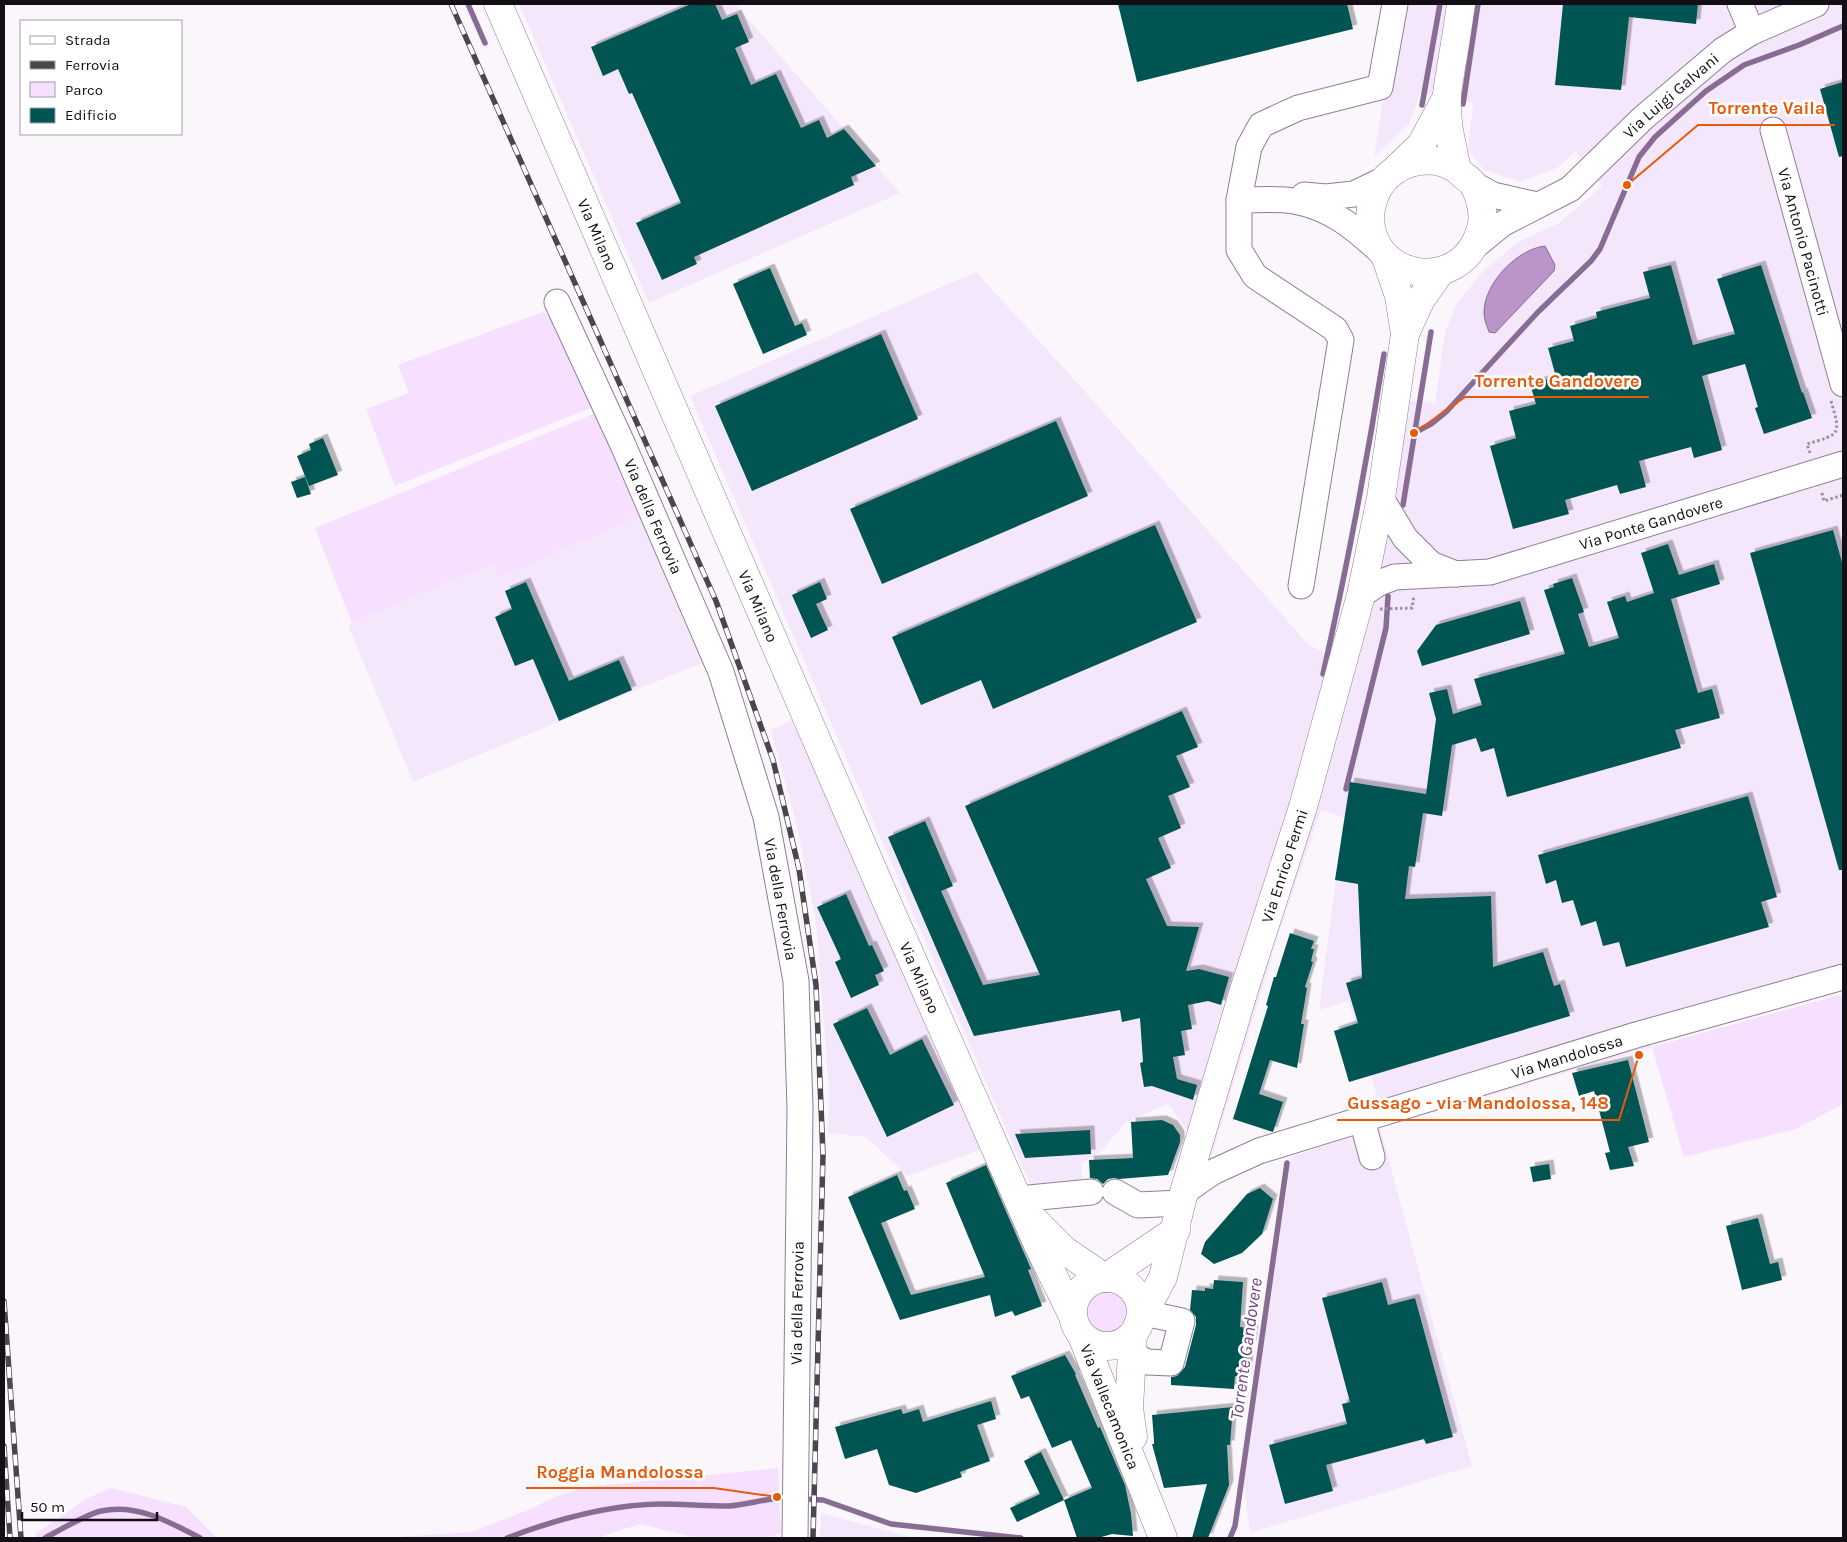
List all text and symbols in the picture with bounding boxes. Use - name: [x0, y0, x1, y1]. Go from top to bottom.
- legend: [20, 20, 182, 135]
- text: Strada: [65, 31, 111, 49]
- street label: Via Luigi Galvani: [1619, 48, 1723, 142]
- text: Ferrovia: [65, 56, 119, 74]
- text: Parco: [65, 81, 103, 99]
- callout: Torrente Vaila: [1698, 92, 1835, 125]
- text: Torrente Vaila: [1709, 97, 1825, 119]
- text: Edificio: [65, 106, 117, 124]
- street label: Via Antonio Pacinotti: [1774, 166, 1833, 318]
- street label: Via Milano: [574, 195, 622, 273]
- callout: Torrente Gandovere: [1465, 364, 1649, 397]
- text: Torrente Gandovere: [1475, 370, 1639, 392]
- street label: Via della Ferrovia: [620, 456, 687, 577]
- street label: Via Ponte Gandovere: [1577, 492, 1725, 554]
- street label: Via Milano: [735, 567, 783, 645]
- street label: Via Enrico Fermi: [1257, 807, 1311, 925]
- street label: Via della Ferrovia: [761, 836, 801, 962]
- street label: Via Milano: [896, 939, 944, 1016]
- street label: Via Mandolossa: [1509, 1030, 1625, 1082]
- callout: Gussago - via Mandolossa, 148: [1337, 1087, 1619, 1120]
- text: Gussago - via Mandolossa, 148: [1347, 1092, 1609, 1114]
- street label: Via della Ferrovia: [786, 1241, 808, 1365]
- water label: Torrente Gandovere: [1225, 1277, 1267, 1421]
- street label: Via Vallecamonica: [1077, 1341, 1144, 1472]
- callout: Roggia Mandolossa: [526, 1455, 714, 1488]
- text: Roggia Mandolossa: [536, 1461, 704, 1483]
- scale bar: [22, 1490, 158, 1522]
- text: 50 m: [30, 1498, 65, 1516]

